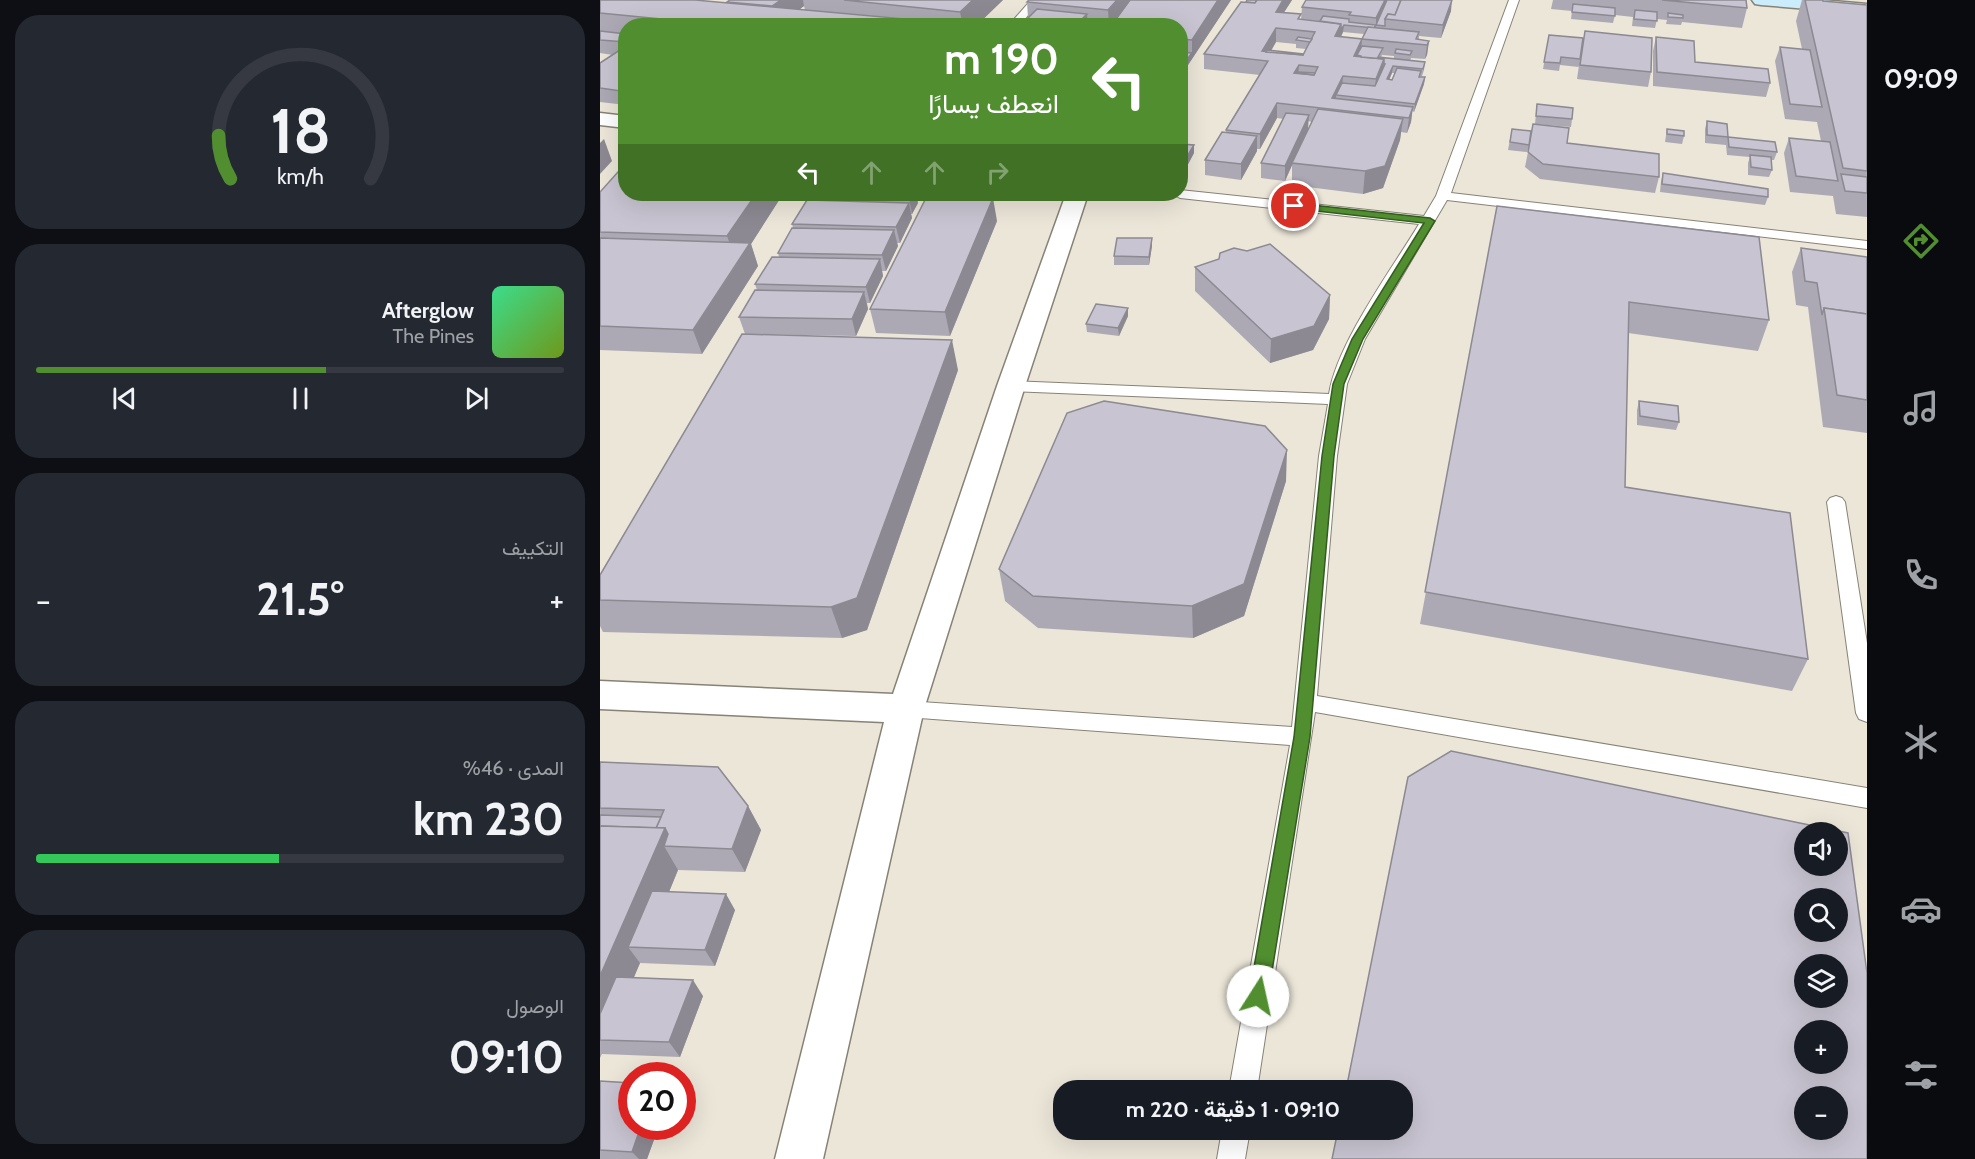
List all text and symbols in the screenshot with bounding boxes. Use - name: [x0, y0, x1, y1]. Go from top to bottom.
- text: 190 m: [944, 33, 1059, 85]
- icon: left: [1080, 42, 1158, 120]
- text: 09:09: [1884, 62, 1958, 95]
- text: انعطف يسارًا: [928, 87, 1059, 120]
- text: 18: [270, 93, 330, 169]
- icon: left: [792, 156, 825, 189]
- icon: ahead: [855, 156, 888, 189]
- icon: ahead: [918, 156, 951, 189]
- icon: right: [981, 156, 1014, 189]
- text: km/h: [277, 163, 323, 189]
- pin: [1268, 180, 1319, 231]
- icon: arrive: [1277, 189, 1310, 222]
- icon: directions: [1900, 220, 1942, 262]
- text: Afterglow: [382, 297, 474, 324]
- text: The Pines: [393, 324, 474, 348]
- icon: previous: [108, 382, 141, 415]
- icon: pause: [284, 382, 317, 415]
- icon: next: [460, 382, 493, 415]
- icon: music: [1900, 387, 1942, 429]
- text: التكييف: [502, 536, 564, 560]
- icon: phone: [1900, 554, 1942, 596]
- text: 21.5°: [256, 572, 344, 626]
- text: −: [36, 580, 51, 620]
- text: +: [549, 580, 564, 620]
- icon: climate: [1900, 721, 1942, 763]
- text: المدى · 46%: [463, 756, 564, 780]
- text: 230 km: [413, 792, 564, 846]
- map controls: [1794, 822, 1848, 1140]
- button: sound: [1794, 822, 1848, 876]
- button: search: [1794, 888, 1848, 942]
- icon: car: [1900, 888, 1942, 930]
- button: layers: [1794, 954, 1848, 1008]
- position arrow: [1226, 964, 1290, 1028]
- text: الوصول: [506, 994, 564, 1018]
- button: +: [1794, 1020, 1848, 1074]
- text: 09:10: [449, 1030, 564, 1084]
- icon: filters: [1900, 1054, 1942, 1096]
- speed limit sign: 20: [618, 1062, 696, 1140]
- button: −: [1794, 1086, 1848, 1140]
- text: 09:10 · 1 دقيقة · 220 m: [1126, 1096, 1340, 1123]

